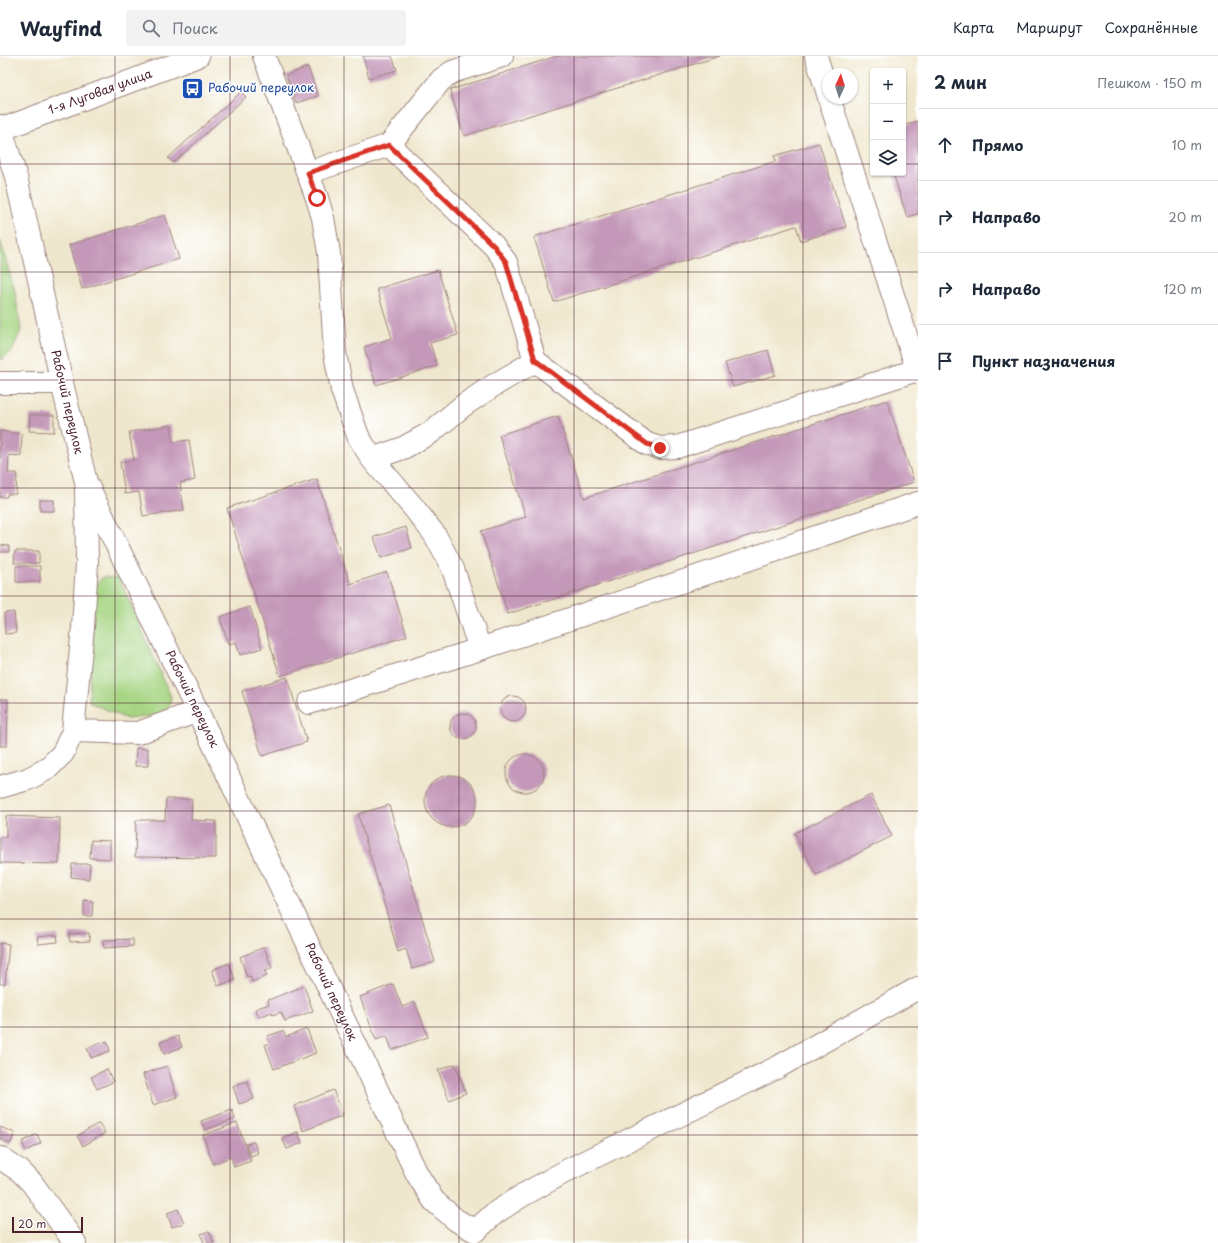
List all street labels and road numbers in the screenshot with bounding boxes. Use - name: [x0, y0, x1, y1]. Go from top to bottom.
- street label: 1-я Луговая улица: [45, 64, 155, 118]
- street label: Рабочий переулок: [47, 348, 89, 456]
- street label: Рабочий переулок: [162, 647, 225, 751]
- street label: Рабочий переулок: [301, 940, 363, 1044]

